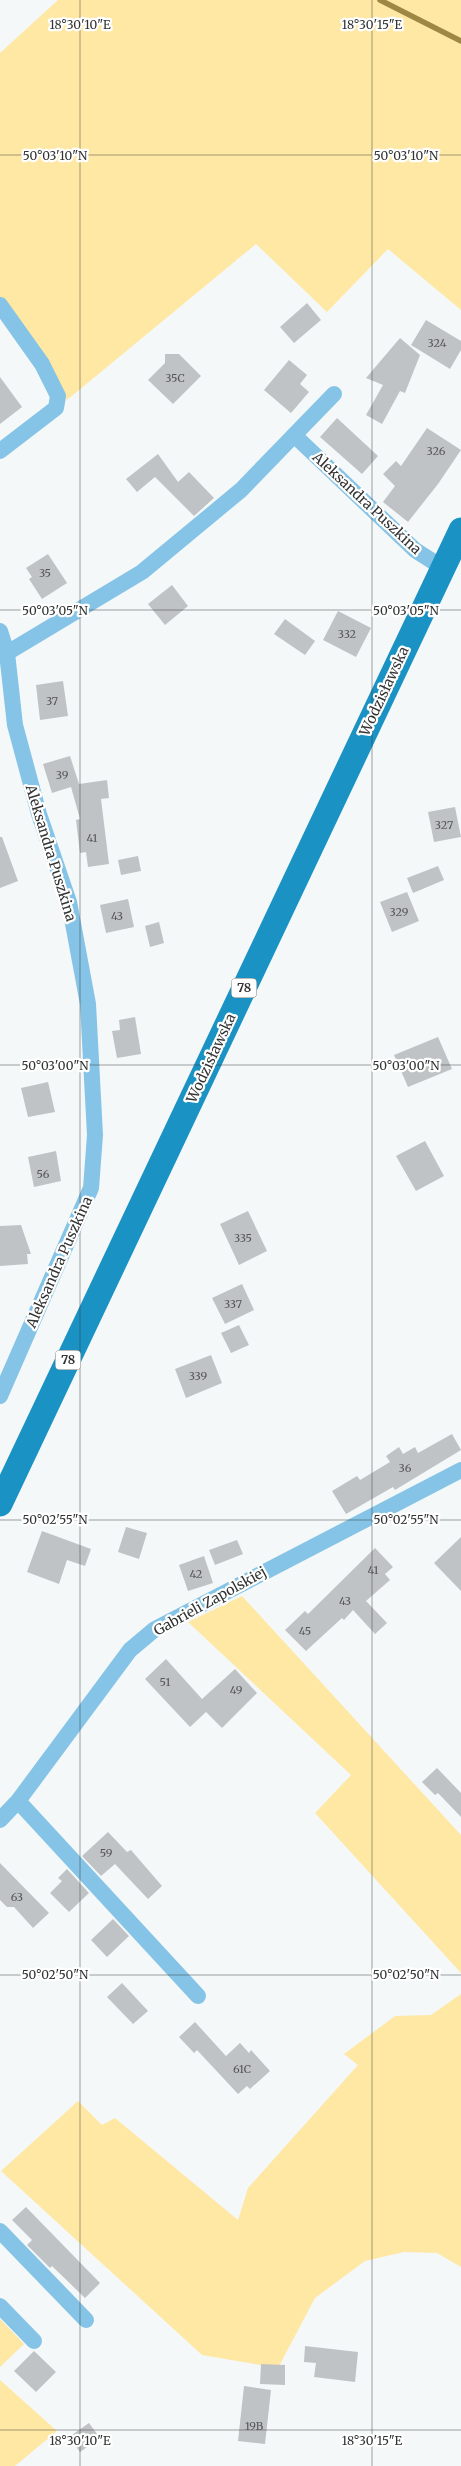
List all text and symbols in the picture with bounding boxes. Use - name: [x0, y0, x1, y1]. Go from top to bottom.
- text: 18°30'10"E: [49, 17, 111, 32]
- text: 18°30'15"E: [342, 17, 403, 32]
- text: 50°03'10"N: [23, 148, 88, 163]
- text: 50°03'10"N: [374, 148, 439, 163]
- house number: 324: [428, 336, 447, 350]
- house number: 35C: [165, 371, 185, 385]
- house number: 326: [427, 444, 446, 458]
- street label: Aleksandra Puszkina: [308, 447, 426, 558]
- house number: 35: [39, 566, 51, 580]
- text: 50°03'05"N: [22, 603, 89, 618]
- text: 50°03'05"N: [373, 603, 440, 618]
- house number: 332: [338, 627, 356, 641]
- street label: Wodzisławska: [355, 643, 413, 739]
- house number: 37: [46, 694, 58, 708]
- house number: 39: [56, 768, 69, 782]
- street label: Aleksandra Puszkina: [21, 781, 81, 924]
- house number: 327: [435, 818, 453, 832]
- house number: 41: [87, 831, 97, 845]
- house number: 329: [390, 905, 409, 919]
- house number: 43: [111, 909, 123, 923]
- road number: 78: [232, 978, 256, 998]
- street label: Wodzisławska: [182, 1010, 240, 1106]
- text: 50°03'00"N: [21, 1058, 89, 1073]
- text: 50°03'00"N: [372, 1058, 440, 1073]
- house number: 56: [37, 1167, 50, 1181]
- street label: Aleksandra Puszkina: [21, 1193, 96, 1332]
- house number: 335: [234, 1231, 252, 1245]
- house number: 337: [224, 1297, 242, 1311]
- road number: 78: [56, 1350, 80, 1370]
- house number: 339: [189, 1369, 208, 1383]
- house number: 36: [399, 1461, 412, 1475]
- text: 50°02'55"N: [22, 1512, 88, 1527]
- text: 50°02'55"N: [373, 1512, 439, 1527]
- street label: Gabrieli Zapolskiej: [151, 1563, 269, 1639]
- house number: 41: [368, 1563, 378, 1577]
- house number: 42: [190, 1567, 202, 1581]
- house number: 43: [339, 1594, 351, 1608]
- house number: 45: [299, 1624, 311, 1638]
- house number: 51: [160, 1675, 170, 1689]
- house number: 49: [230, 1683, 243, 1697]
- house number: 59: [100, 1846, 113, 1860]
- house number: 63: [11, 1890, 23, 1904]
- text: 50°02'50"N: [22, 1967, 89, 1982]
- text: 50°02'50"N: [373, 1967, 440, 1982]
- house number: 61C: [233, 2062, 251, 2076]
- house number: 19B: [245, 2419, 264, 2433]
- text: 18°30'10"E: [49, 2433, 111, 2448]
- text: 18°30'15"E: [342, 2433, 403, 2448]

